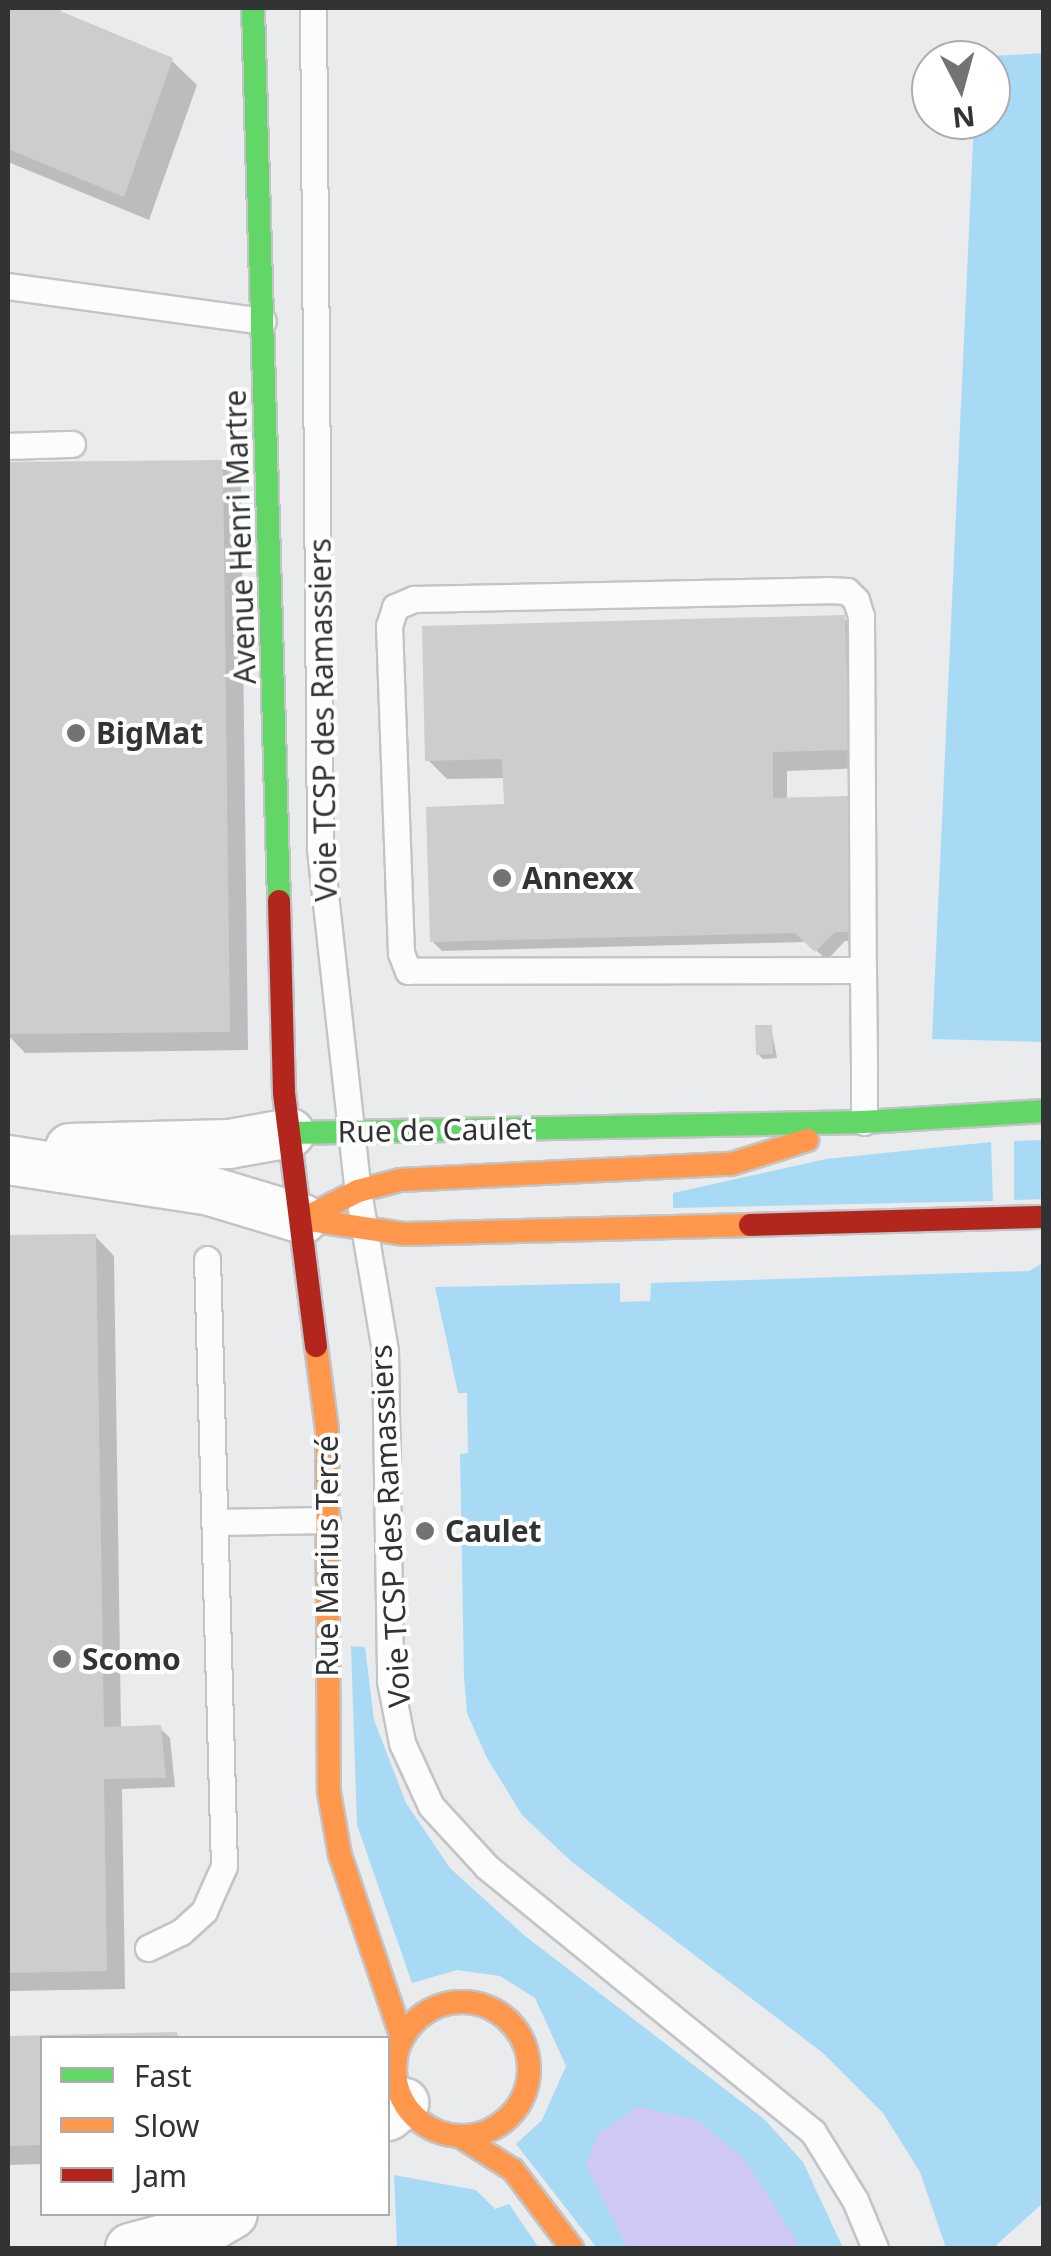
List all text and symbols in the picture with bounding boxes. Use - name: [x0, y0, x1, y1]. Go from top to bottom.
- north arrow: [911, 40, 1011, 140]
- text: N: [951, 98, 977, 138]
- street label: Avenue Henri Martre: [217, 389, 263, 685]
- street label: Voie TCSP des Ramassiers: [302, 538, 344, 902]
- place label: BigMat: [96, 715, 203, 751]
- marker: BigMat: [65, 722, 87, 744]
- place label: Annexx: [522, 860, 634, 896]
- marker: Annexx: [491, 867, 513, 889]
- street label: Rue de Caulet: [337, 1110, 533, 1150]
- street label: Voie TCSP des Ramassiers: [363, 1344, 417, 1708]
- street label: Rue Marius Tercé: [309, 1435, 345, 1677]
- place label: Caulet: [445, 1513, 542, 1549]
- marker: Caulet: [414, 1520, 436, 1542]
- place label: Scomo: [82, 1641, 181, 1677]
- marker: Scomo: [51, 1648, 73, 1670]
- legend: [40, 2036, 390, 2216]
- text: Fast: [134, 2055, 192, 2096]
- text: Slow: [134, 2105, 199, 2146]
- text: Jam: [134, 2155, 187, 2196]

